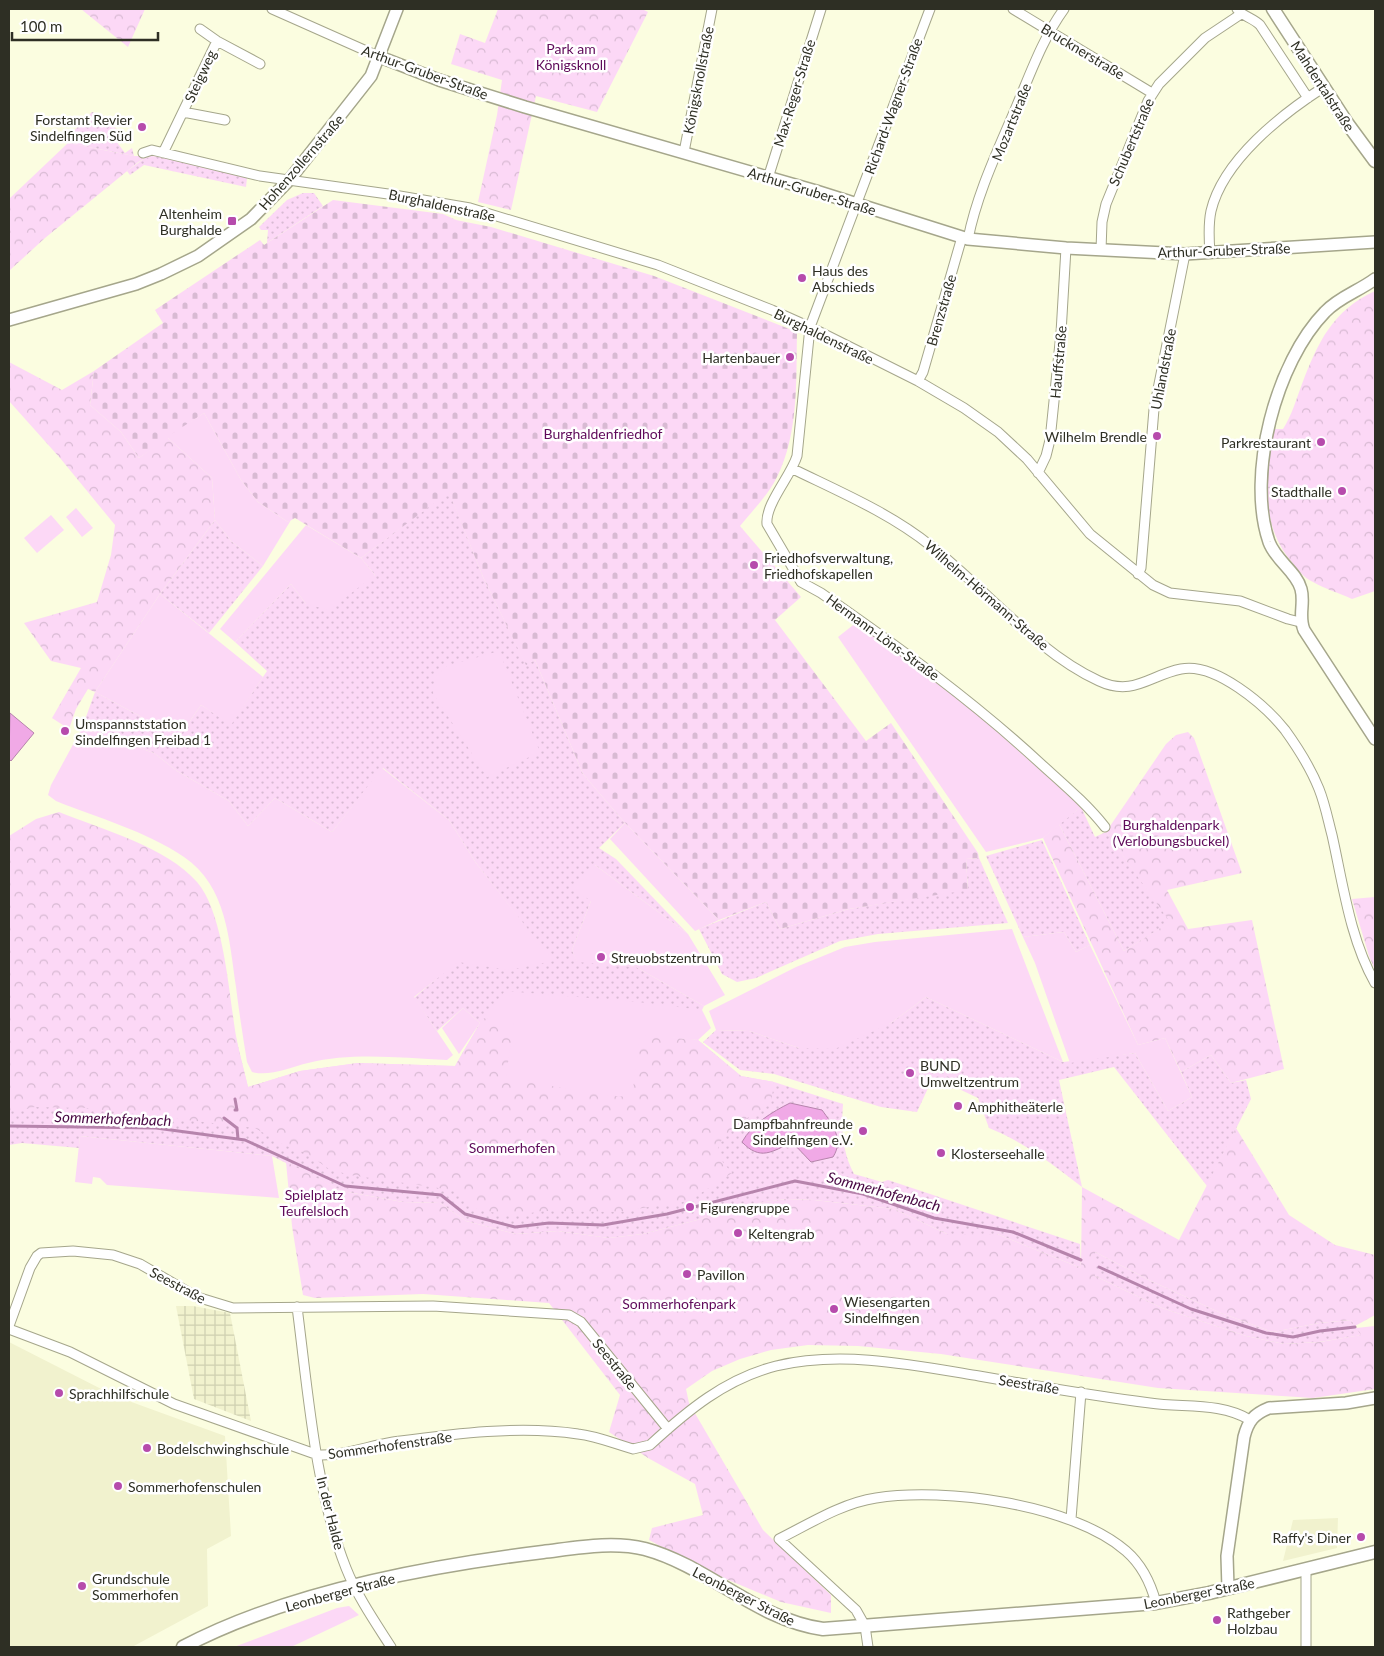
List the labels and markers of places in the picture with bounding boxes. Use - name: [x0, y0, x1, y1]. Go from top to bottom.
- place label: Forstamt Revier Sindelfingen Süd: [30, 111, 132, 144]
- marker: Forstamt Revier Sindelfingen Süd: [136, 121, 148, 133]
- place label: Altenheim Burghalde: [159, 205, 222, 238]
- marker: Altenheim Burghalde: [226, 215, 238, 227]
- place label: Haus des Abschieds: [812, 262, 875, 295]
- marker: Haus des Abschieds: [796, 272, 808, 284]
- place label: Hartenbauer: [702, 349, 780, 366]
- marker: Hartenbauer: [784, 351, 796, 363]
- place label: Wilhelm Brendle: [1045, 428, 1147, 445]
- marker: Wilhelm Brendle: [1151, 430, 1163, 442]
- place label: Parkrestaurant: [1221, 434, 1311, 451]
- marker: Parkrestaurant: [1315, 436, 1327, 448]
- place label: Stadthalle: [1271, 483, 1332, 500]
- marker: Stadthalle: [1336, 485, 1348, 497]
- place label: Friedhofsverwaltung, Friedhofskapellen: [764, 549, 893, 582]
- marker: Friedhofsverwaltung, Friedhofskapellen: [748, 559, 760, 571]
- place label: Umspannststation Sindelfingen Freibad 1: [75, 715, 211, 748]
- marker: Umspannststation Sindelfingen Freibad 1: [59, 725, 71, 737]
- place label: Streuobstzentrum: [611, 949, 721, 966]
- marker: Streuobstzentrum: [595, 951, 607, 963]
- place label: BUND Umweltzentrum: [920, 1057, 1019, 1090]
- marker: BUND Umweltzentrum: [904, 1067, 916, 1079]
- place label: Amphitheäterle: [968, 1098, 1063, 1115]
- marker: Amphitheäterle: [952, 1100, 964, 1112]
- place label: Dampfbahnfreunde Sindelfingen e.V.: [733, 1115, 853, 1148]
- marker: Dampfbahnfreunde Sindelfingen e.V.: [857, 1125, 869, 1137]
- place label: Klosterseehalle: [951, 1145, 1045, 1162]
- marker: Klosterseehalle: [935, 1147, 947, 1159]
- place label: Figurengruppe: [700, 1199, 790, 1216]
- marker: Figurengruppe: [684, 1201, 696, 1213]
- place label: Keltengrab: [748, 1225, 815, 1242]
- marker: Keltengrab: [732, 1227, 744, 1239]
- place label: Pavillon: [697, 1266, 745, 1283]
- marker: Pavillon: [681, 1268, 693, 1280]
- place label: Wiesengarten Sindelfingen: [844, 1293, 930, 1326]
- marker: Wiesengarten Sindelfingen: [828, 1303, 840, 1315]
- place label: Sprachhilfschule: [69, 1385, 169, 1402]
- marker: Sprachhilfschule: [53, 1387, 65, 1399]
- place label: Bodelschwinghschule: [157, 1440, 289, 1457]
- marker: Bodelschwinghschule: [141, 1442, 153, 1454]
- place label: Sommerhofenschulen: [128, 1478, 261, 1495]
- marker: Sommerhofenschulen: [112, 1480, 124, 1492]
- place label: Raffy's Diner: [1272, 1529, 1351, 1546]
- marker: Raffy's Diner: [1355, 1531, 1367, 1543]
- place label: Grundschule Sommerhofen: [92, 1570, 179, 1603]
- marker: Grundschule Sommerhofen: [76, 1580, 88, 1592]
- place label: Rathgeber Holzbau: [1227, 1604, 1290, 1637]
- marker: Rathgeber Holzbau: [1211, 1614, 1223, 1626]

